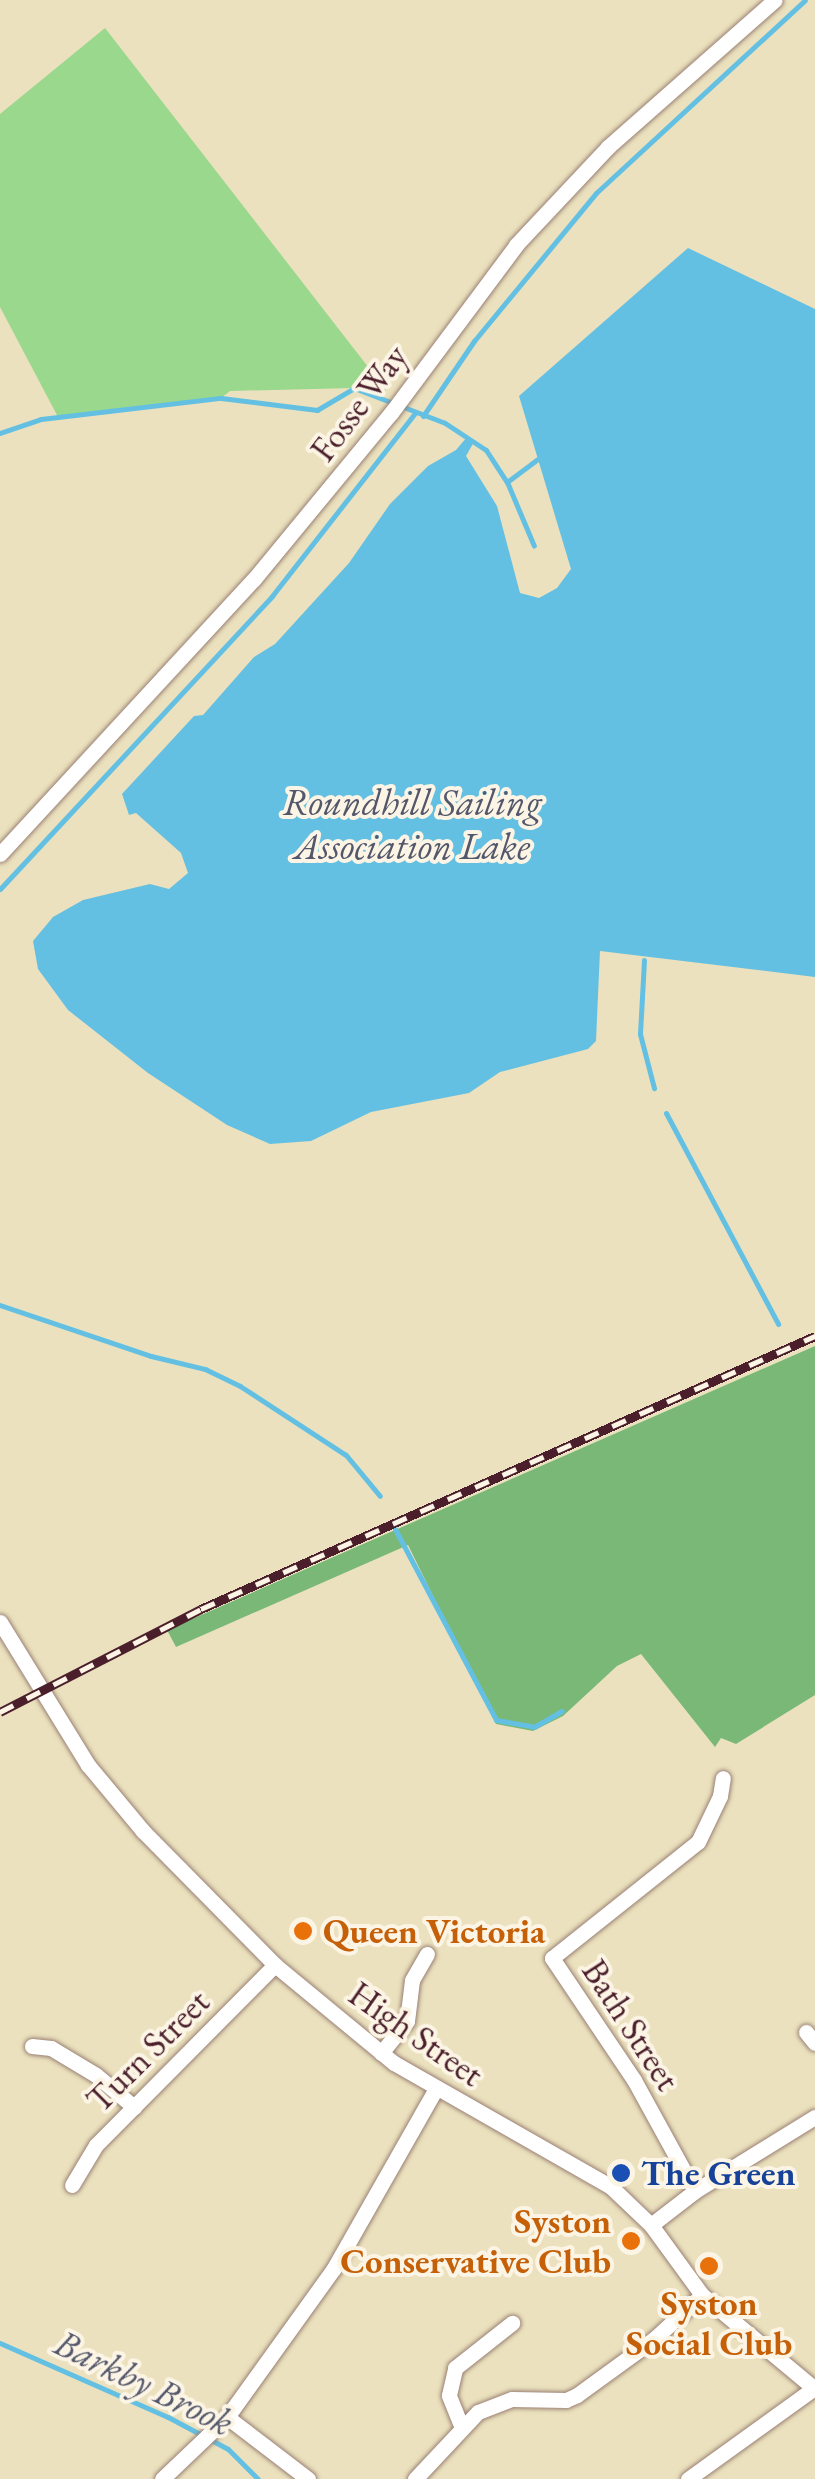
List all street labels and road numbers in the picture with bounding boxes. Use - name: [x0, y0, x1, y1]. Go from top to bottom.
- street label: Fosse Way: [302, 336, 416, 470]
- street label: Bath Street: [573, 1952, 689, 2098]
- street label: High Street: [341, 1973, 491, 2095]
- street label: Turn Street: [78, 1981, 218, 2121]

